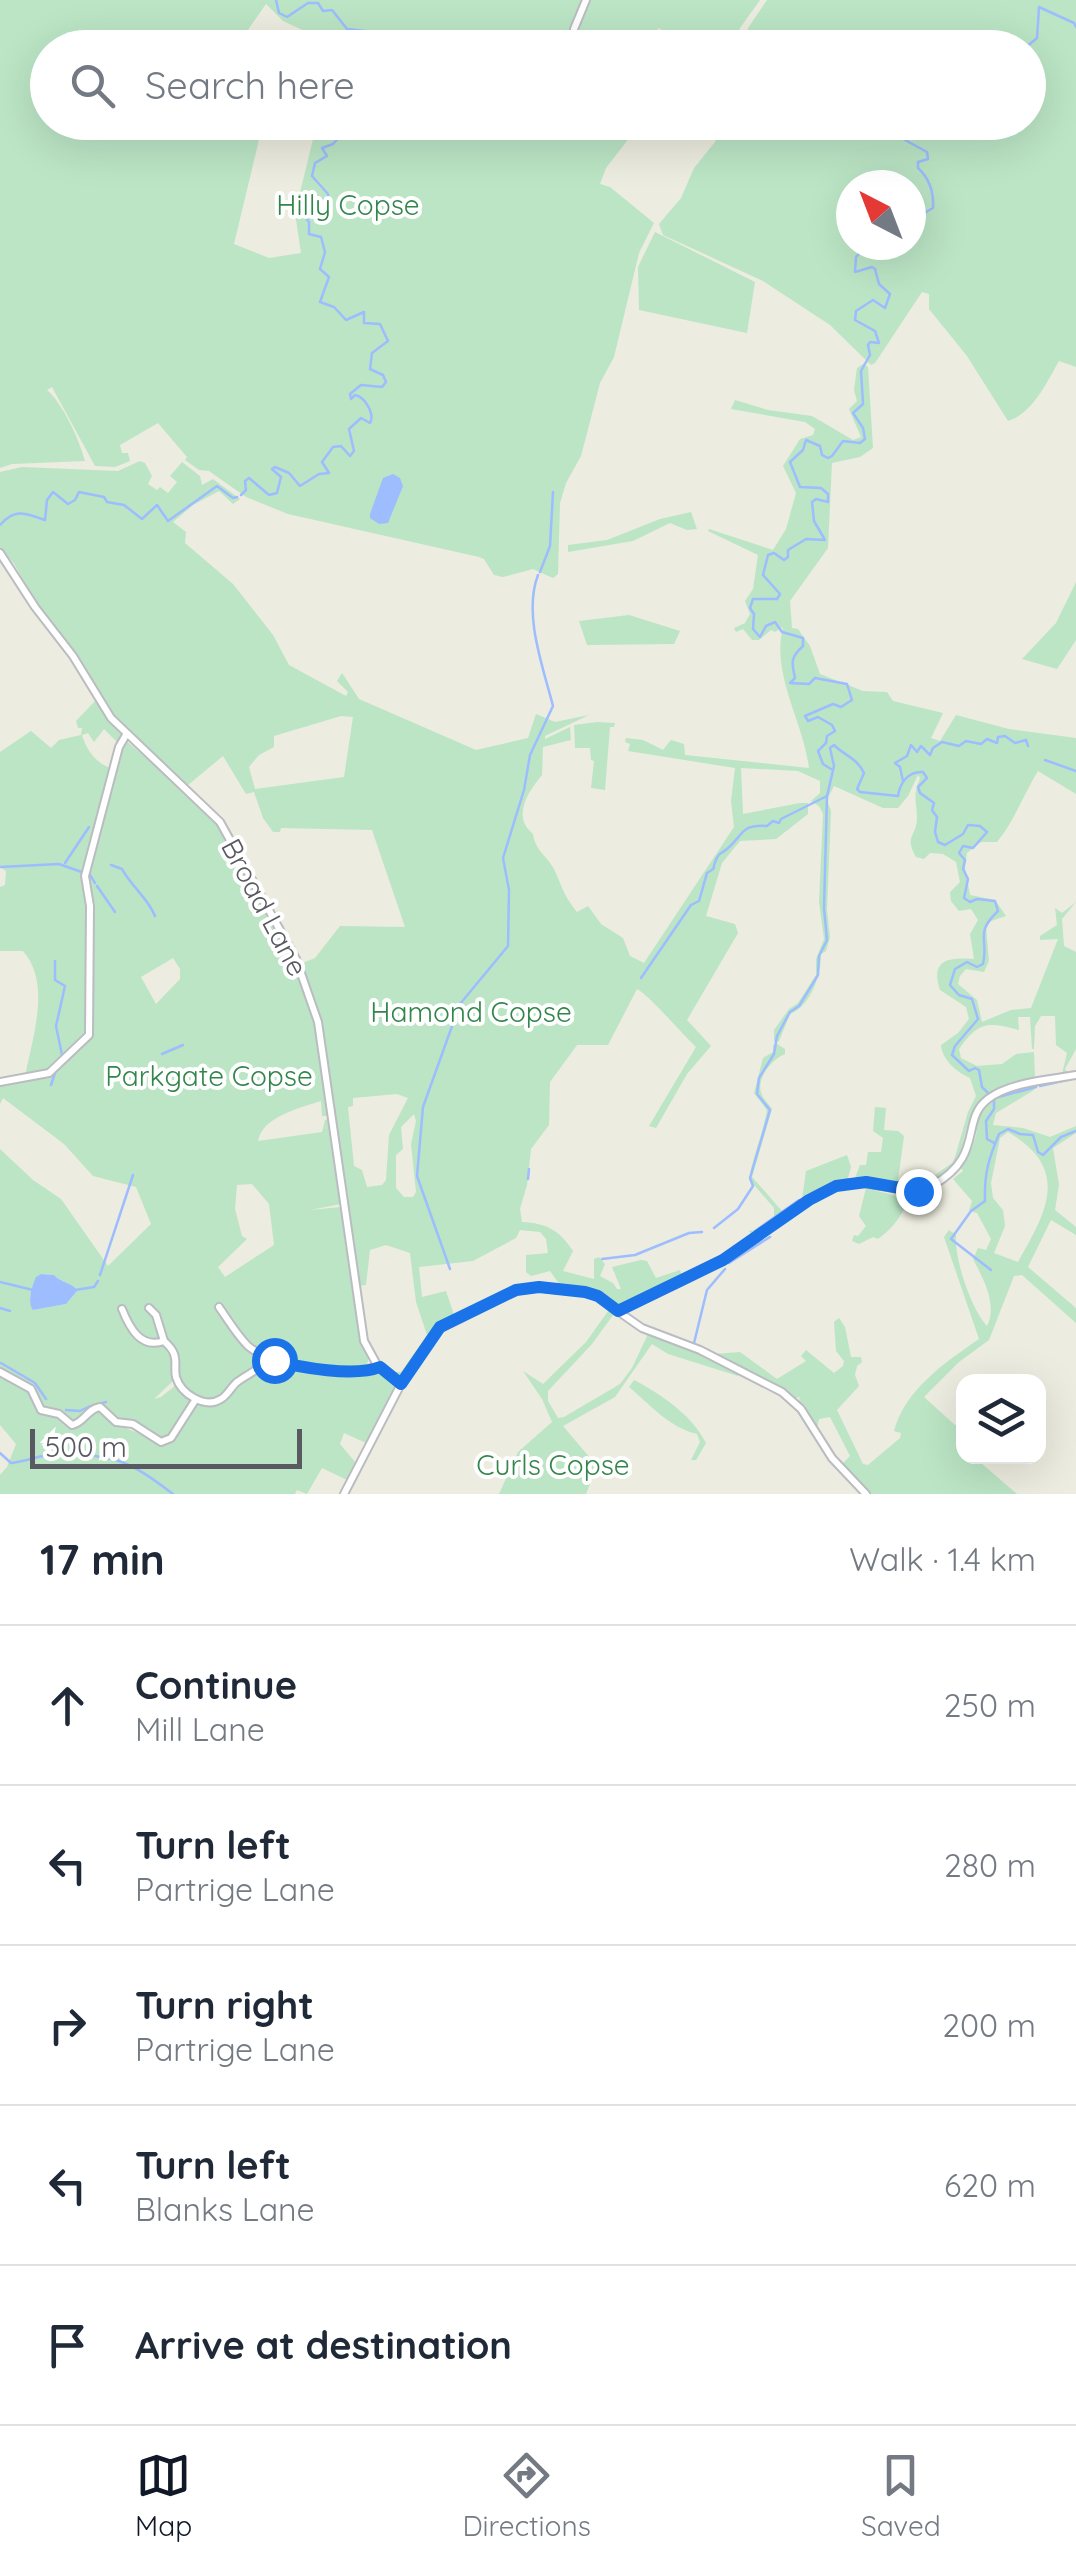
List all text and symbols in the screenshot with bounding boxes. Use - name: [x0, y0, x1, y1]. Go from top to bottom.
- search box: [30, 30, 1046, 140]
- icon: search: [65, 58, 120, 113]
- text: Search here: [145, 61, 355, 109]
- north arrow: [836, 170, 926, 260]
- park label: Hilly Copse: [276, 187, 420, 222]
- street label: Broad Lane: [214, 832, 316, 982]
- park label: Hamond Copse: [370, 994, 572, 1029]
- park label: Parkgate Copse: [105, 1058, 313, 1093]
- route end: [896, 1169, 942, 1215]
- route start: [252, 1338, 298, 1384]
- map controls: [956, 1374, 1046, 1464]
- button: layers: [956, 1374, 1046, 1464]
- scale bar: [30, 1424, 302, 1468]
- text: 500 m: [45, 1429, 127, 1464]
- park label: Curls Copse: [476, 1447, 630, 1482]
- text: 17 min: [40, 1533, 165, 1586]
- text: Walk · 1.4 km: [849, 1539, 1036, 1579]
- text: Continue: [135, 1661, 297, 1709]
- icon: ahead: [40, 1678, 95, 1733]
- text: 250 m: [944, 1685, 1036, 1725]
- text: Mill Lane: [135, 1709, 265, 1749]
- text: Turn left: [135, 1821, 291, 1869]
- icon: left: [40, 1838, 95, 1893]
- text: 280 m: [944, 1845, 1036, 1885]
- text: Partrige Lane: [135, 1869, 335, 1909]
- text: Turn right: [135, 1981, 314, 2029]
- icon: right: [40, 1998, 95, 2053]
- text: 200 m: [942, 2005, 1036, 2045]
- text: Partrige Lane: [135, 2029, 335, 2069]
- text: Turn left: [135, 2141, 291, 2189]
- icon: left: [40, 2158, 95, 2213]
- text: 620 m: [944, 2165, 1036, 2205]
- text: Blanks Lane: [135, 2189, 315, 2229]
- icon: arrive: [40, 2318, 95, 2373]
- text: Arrive at destination: [135, 2321, 512, 2369]
- tab: Map: [135, 2448, 192, 2543]
- tab: Directions: [462, 2448, 591, 2543]
- tab: Saved: [861, 2448, 941, 2543]

